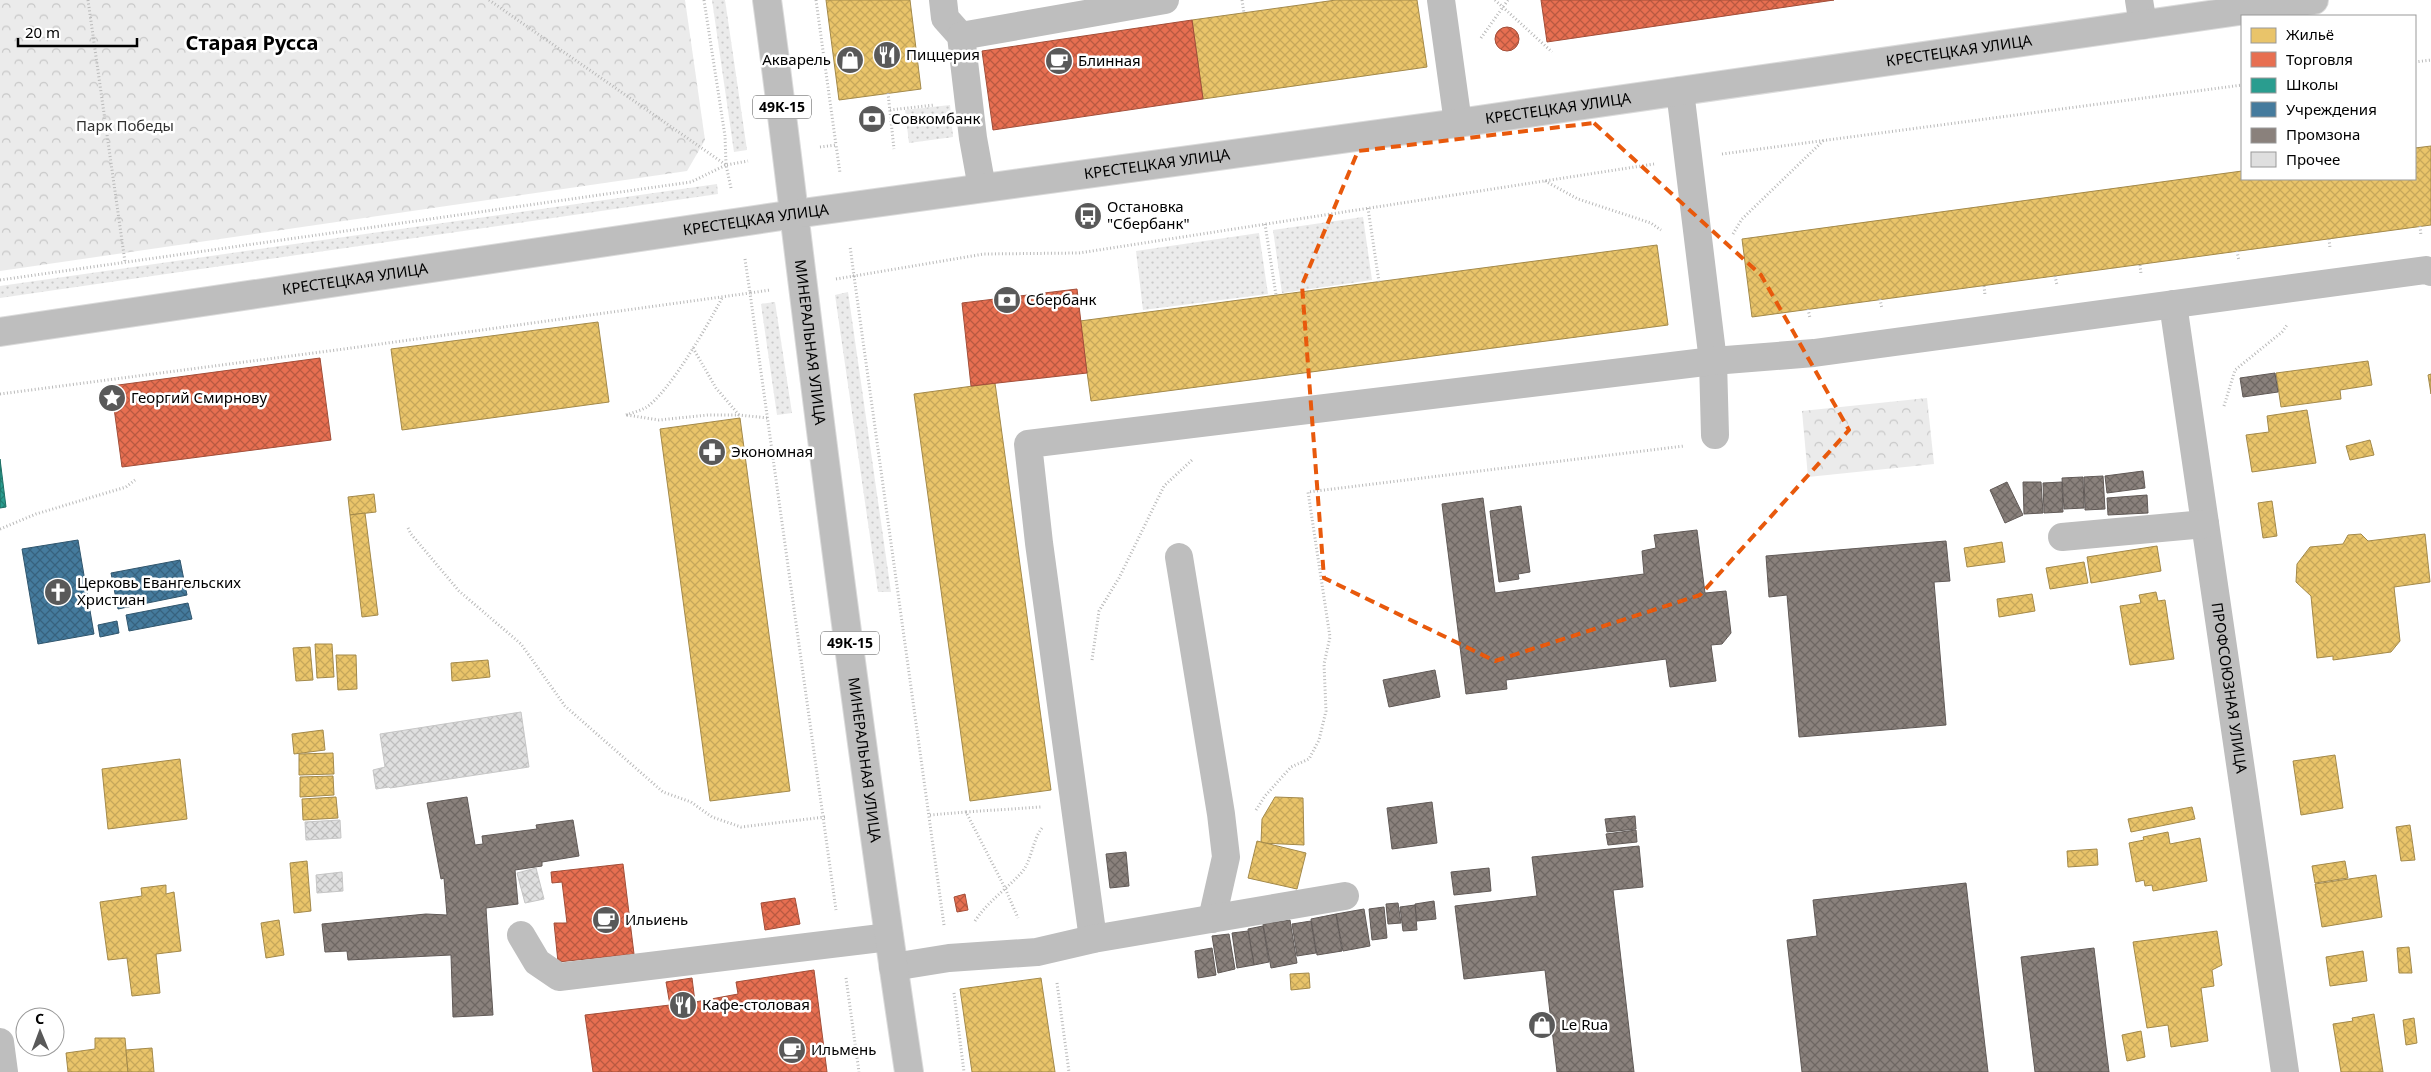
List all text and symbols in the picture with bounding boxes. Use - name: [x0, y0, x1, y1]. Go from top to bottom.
- scale bar: [18, 15, 136, 47]
- legend: [2241, 15, 2416, 180]
- text: 20 m: [25, 22, 60, 42]
- text: Жильё: [2286, 24, 2334, 44]
- district label: Старая Русса: [186, 29, 318, 56]
- street label: КРЕСТЕЦКАЯ УЛИЦА: [1885, 30, 2033, 70]
- restaurant icon: Пиццерия: [872, 40, 902, 70]
- place label: Пиццерия: [906, 44, 980, 64]
- shop icon: Акварель: [835, 45, 865, 75]
- cafe icon: Блинная: [1044, 46, 1074, 76]
- place label: Акварель: [762, 49, 831, 69]
- text: Торговля: [2286, 49, 2353, 69]
- place label: Блинная: [1078, 50, 1141, 70]
- text: Школы: [2286, 74, 2338, 94]
- street label: КРЕСТЕЦКАЯ УЛИЦА: [1484, 87, 1633, 128]
- road number: 49К-15: [753, 95, 811, 118]
- text: Учреждения: [2286, 99, 2377, 119]
- bank icon: Совкомбанк: [857, 104, 887, 134]
- place label: Совкомбанк: [891, 108, 981, 128]
- park label: Парк Победы: [76, 115, 174, 135]
- text: Промзона: [2286, 124, 2360, 144]
- street label: КРЕСТЕЦКАЯ УЛИЦА: [1083, 143, 1231, 183]
- text: Прочее: [2286, 149, 2340, 169]
- place label: Остановка "Сбербанк": [1107, 196, 1190, 233]
- street label: КРЕСТЕЦКАЯ УЛИЦА: [681, 198, 830, 240]
- bus stop icon: Остановка "Сбербанк": [1073, 201, 1103, 231]
- street label: КРЕСТЕЦКАЯ УЛИЦА: [281, 258, 430, 299]
- street label: МИНЕРАЛЬНАЯ УЛИЦА: [791, 258, 831, 426]
- bank icon: Сбербанк: [992, 285, 1022, 315]
- place label: Сбербанк: [1026, 289, 1096, 309]
- place icon: Георгий Смирнову: [97, 383, 127, 413]
- place label: Георгий Смирнову: [131, 387, 267, 407]
- pharmacy icon: Экономная: [697, 437, 727, 467]
- place label: Экономная: [731, 441, 813, 461]
- place label: Церковь Евангельских Христиан: [77, 572, 241, 609]
- church icon: Церковь Евангельских Христиан: [43, 577, 73, 607]
- street label: ПРОФСОЮЗНАЯ УЛИЦА: [2208, 601, 2252, 775]
- road number: 49К-15: [821, 632, 879, 654]
- street label: МИНЕРАЛЬНАЯ УЛИЦА: [844, 676, 887, 844]
- cafe icon: Ильиень: [591, 905, 621, 935]
- place label: Ильиень: [625, 909, 688, 929]
- restaurant icon: Кафе-столовая: [668, 990, 698, 1020]
- place label: Кафе-столовая: [702, 994, 810, 1014]
- north arrow: [15, 1007, 65, 1057]
- text: С: [35, 1009, 44, 1028]
- shop icon: Le Rua: [1527, 1010, 1557, 1040]
- place label: Le Rua: [1561, 1014, 1608, 1034]
- cafe icon: Ильмень: [777, 1035, 807, 1065]
- place label: Ильмень: [811, 1039, 877, 1059]

